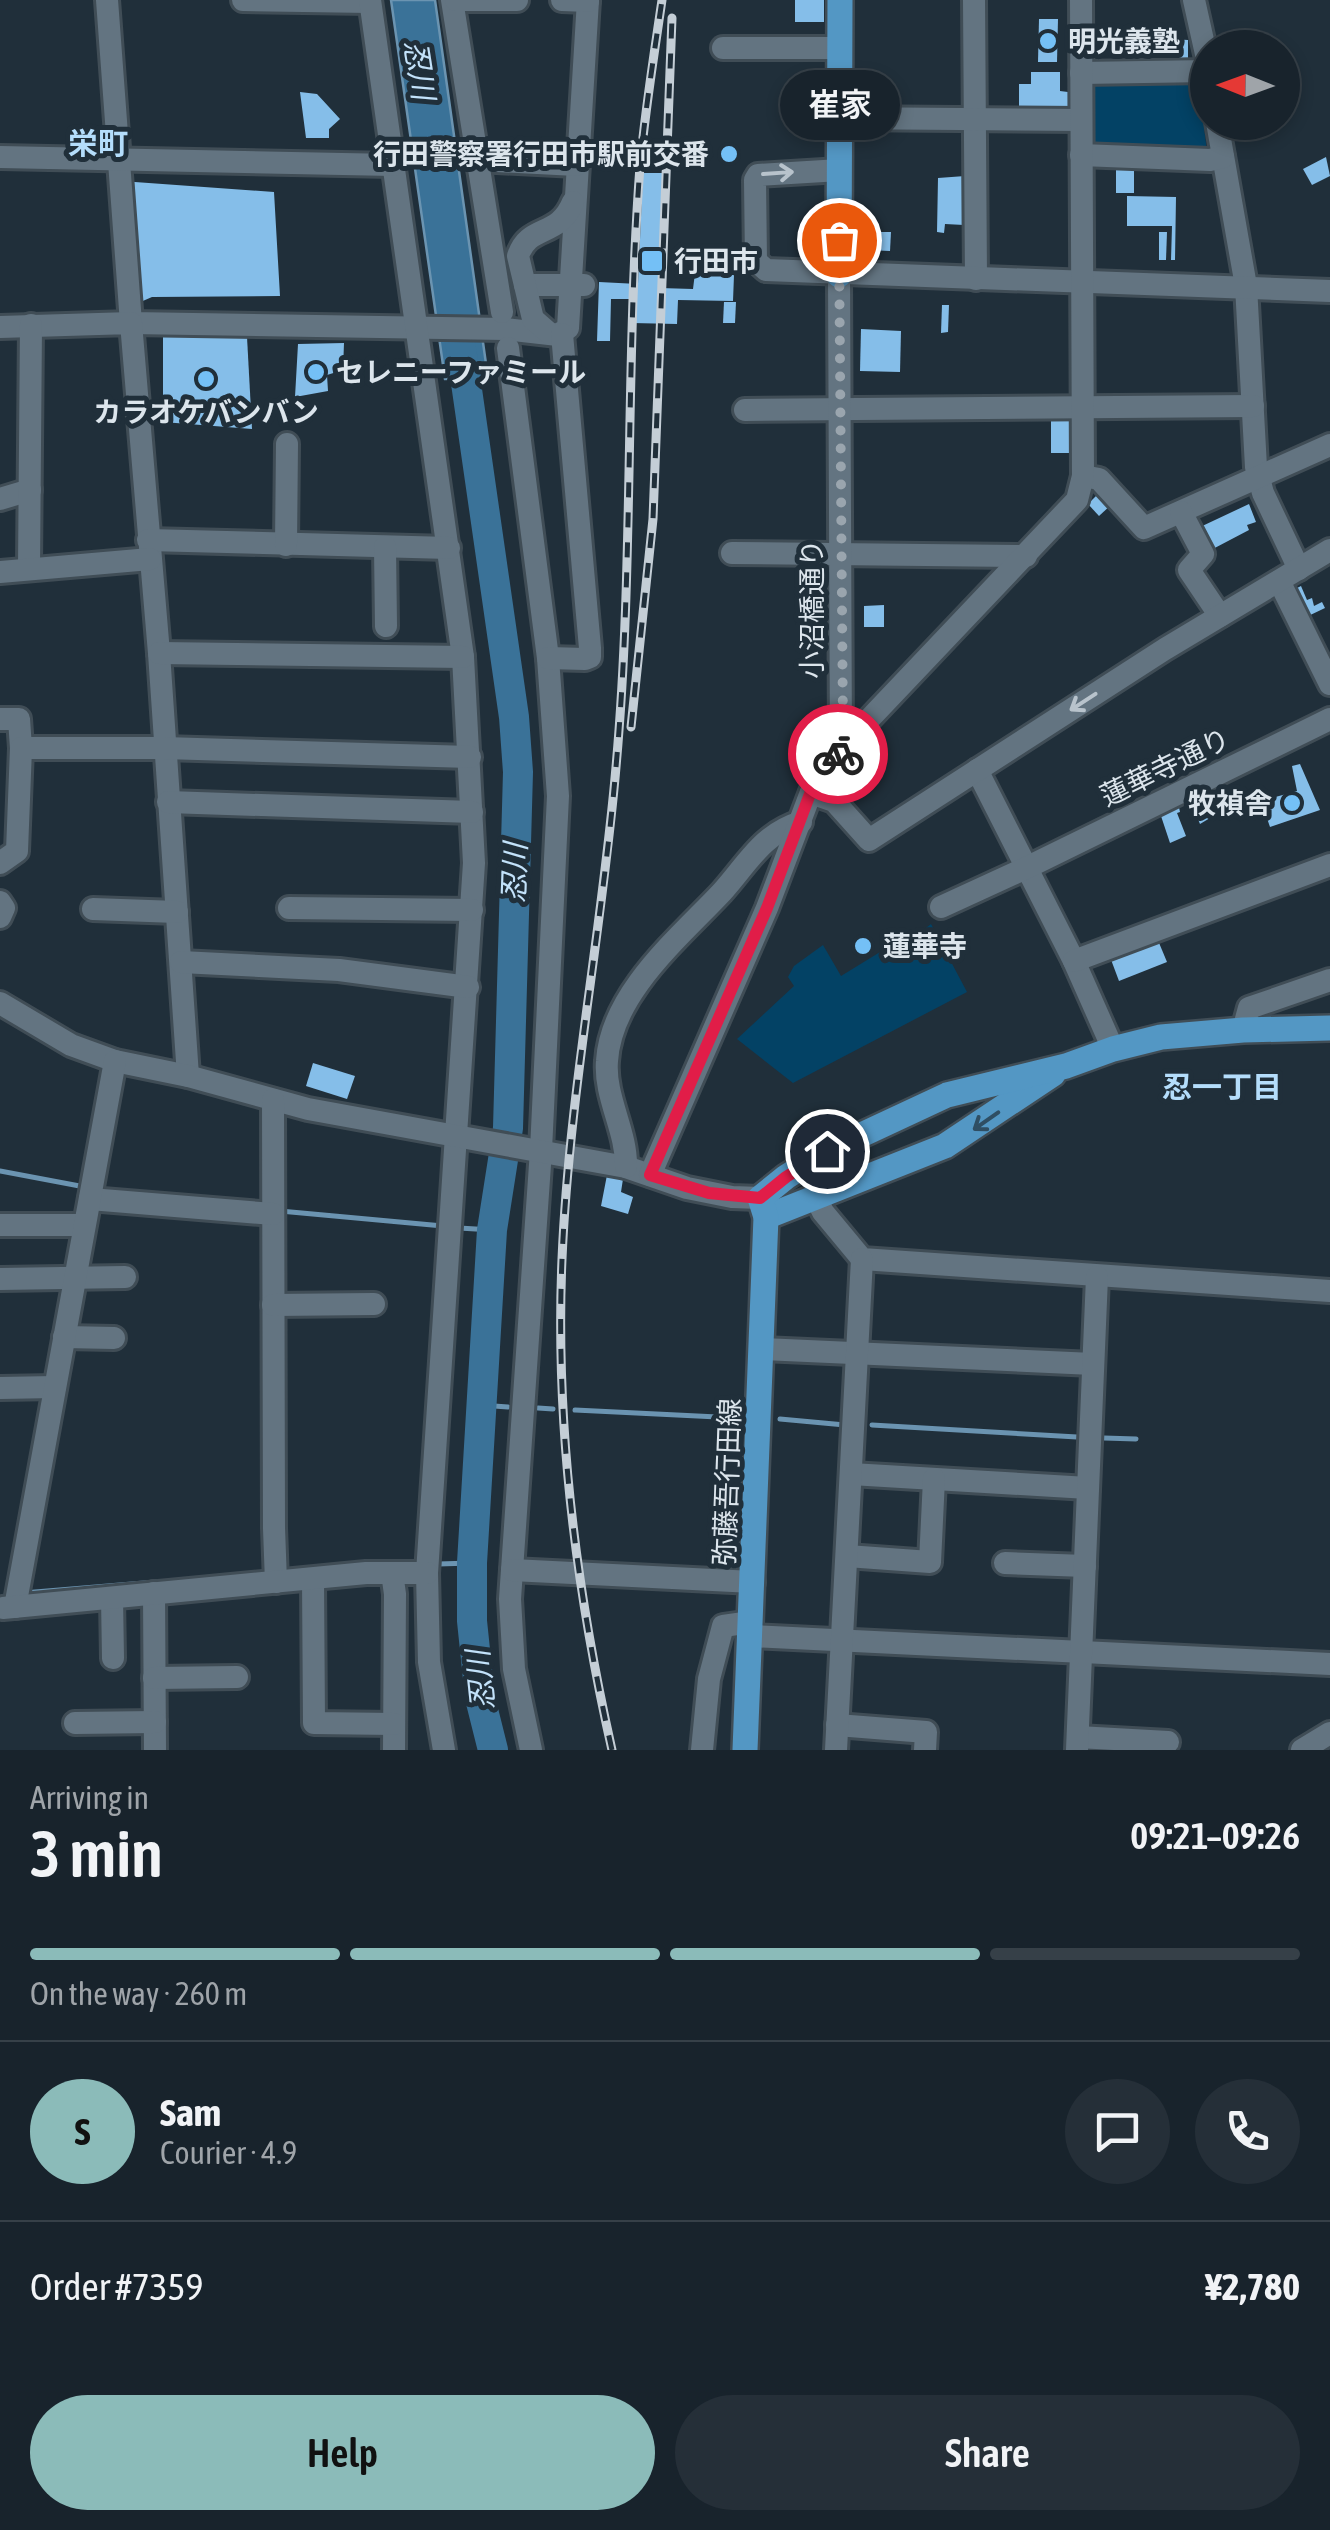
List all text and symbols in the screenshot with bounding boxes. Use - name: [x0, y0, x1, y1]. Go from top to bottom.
- place label: 明光義塾: [1068, 25, 1180, 57]
- marker: 明光義塾: [1037, 30, 1059, 52]
- north arrow: [1190, 30, 1300, 140]
- map controls: [1190, 30, 1300, 140]
- water label: 忍川: [399, 38, 442, 105]
- callout: 崔家: [779, 70, 899, 140]
- text: 崔家: [808, 86, 872, 123]
- district label: 栄町: [68, 126, 128, 160]
- place label: 行田警察署行田市駅前交番: [373, 138, 709, 170]
- marker: 行田警察署行田市駅前交番: [718, 143, 740, 165]
- one-way arrow: [761, 163, 793, 182]
- pin: [797, 198, 882, 283]
- icon: bag: [812, 213, 867, 268]
- place label: 行田市: [674, 245, 758, 277]
- marker: 行田市: [639, 248, 665, 274]
- place label: セレニーファミール: [336, 356, 586, 388]
- marker: セレニーファミール: [305, 361, 327, 383]
- marker: カラオケバンバン: [195, 368, 217, 390]
- place label: カラオケバンバン: [93, 396, 319, 428]
- street label: 小沼橋通り: [796, 539, 828, 679]
- one-way arrow: [1069, 691, 1098, 712]
- courier: [788, 704, 888, 804]
- street label: 蓮華寺通り: [1095, 722, 1235, 812]
- icon: bike: [811, 727, 866, 782]
- place label: 牧禎舎: [1188, 787, 1272, 819]
- marker: 牧禎舎: [1281, 792, 1303, 814]
- water label: 忍川: [496, 839, 532, 904]
- place label: 蓮華寺: [883, 930, 967, 962]
- marker: 蓮華寺: [852, 935, 874, 957]
- district label: 忍一丁目: [1162, 1070, 1282, 1104]
- pin: [785, 1109, 870, 1194]
- one-way arrow: [972, 1110, 1000, 1131]
- icon: home: [800, 1124, 855, 1179]
- street label: 弥藤吾行田線: [708, 1397, 746, 1567]
- water label: 忍川: [460, 1646, 500, 1712]
- text: Arriving in: [30, 1779, 149, 1816]
- text: 09:21–09:26: [1130, 1814, 1300, 1857]
- text: 3 min: [30, 1816, 163, 1891]
- text: On the way · 260 m: [30, 1975, 247, 2012]
- button: chat: [1065, 2079, 1170, 2184]
- button: phone: [1195, 2079, 1300, 2184]
- text: Sam: [160, 2091, 221, 2134]
- text: S: [75, 2110, 90, 2153]
- text: Courier · 4.9: [160, 2134, 297, 2171]
- text: Order #7359: [30, 2265, 203, 2308]
- text: ¥2,780: [1205, 2265, 1300, 2308]
- button: Help: [30, 2395, 655, 2510]
- button: Share: [675, 2395, 1300, 2510]

